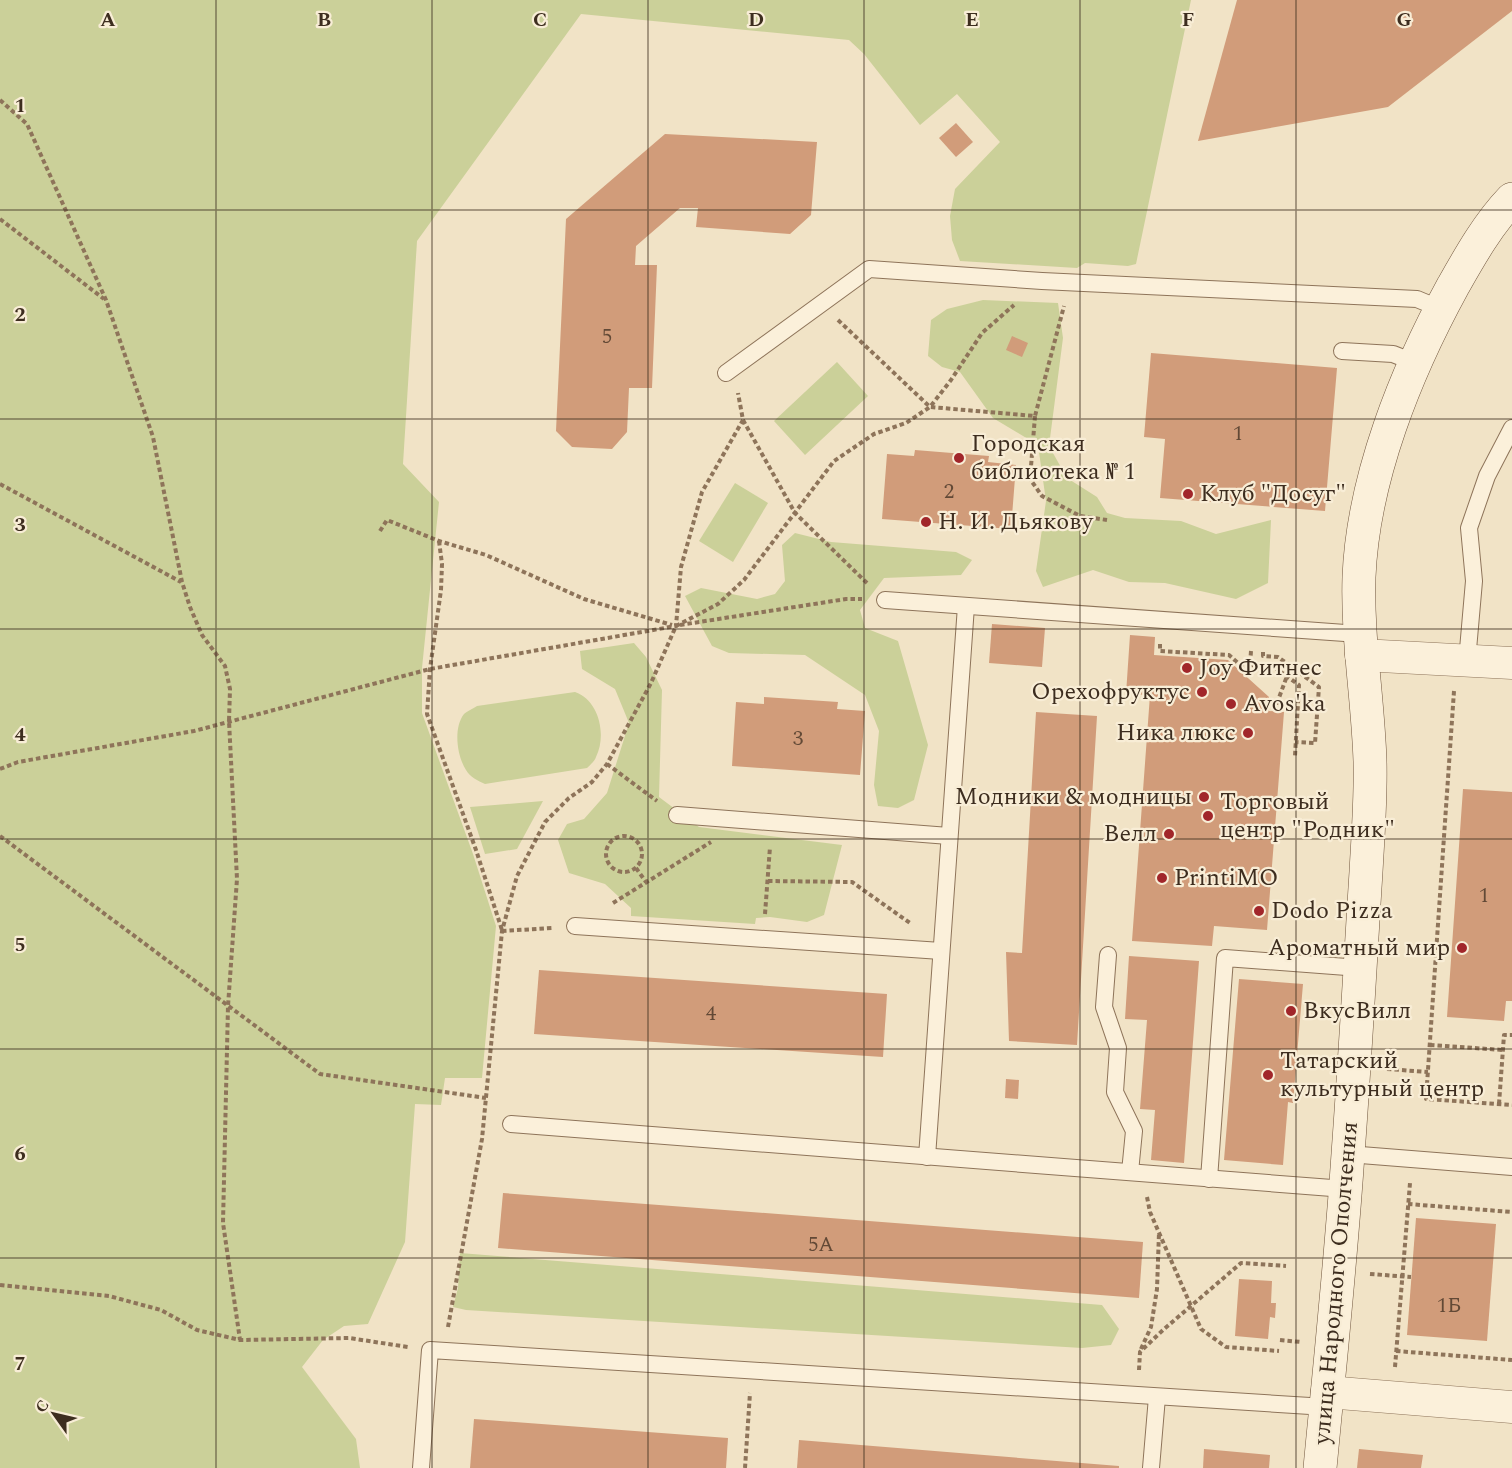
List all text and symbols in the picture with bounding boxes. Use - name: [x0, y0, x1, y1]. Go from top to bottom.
- text: A: [100, 5, 116, 35]
- text: B: [317, 5, 331, 35]
- text: C: [533, 5, 547, 35]
- text: D: [748, 5, 764, 35]
- text: E: [965, 5, 979, 35]
- text: F: [1182, 5, 1194, 35]
- text: G: [1396, 5, 1412, 35]
- text: 1: [14, 91, 26, 121]
- text: 2: [14, 300, 26, 330]
- house number: 5: [602, 321, 612, 353]
- house number: 1: [1233, 418, 1243, 450]
- place label: Городская библиотека № 1: [971, 426, 1136, 490]
- marker: Городская библиотека № 1: [952, 451, 966, 465]
- house number: 2: [944, 476, 954, 508]
- place label: Клуб "Досуг": [1200, 476, 1346, 512]
- marker: Клуб "Досуг": [1181, 487, 1195, 501]
- place label: Н. И. Дьякову: [938, 504, 1094, 540]
- text: 3: [14, 510, 26, 540]
- marker: Н. И. Дьякову: [919, 515, 933, 529]
- place label: Joy Фитнес: [1199, 650, 1322, 686]
- marker: Joy Фитнес: [1180, 661, 1194, 675]
- place label: Орехофруктус: [1031, 674, 1190, 710]
- marker: Орехофруктус: [1195, 685, 1209, 699]
- place label: Avos'ka: [1243, 686, 1326, 722]
- marker: Avos'ka: [1224, 697, 1238, 711]
- place label: Ника люкс: [1116, 715, 1236, 751]
- text: 4: [14, 720, 26, 750]
- house number: 3: [793, 723, 804, 755]
- marker: Ника люкс: [1241, 726, 1255, 740]
- place label: Модники & модницы: [955, 779, 1192, 815]
- place label: Торговый центр "Родник": [1220, 784, 1395, 848]
- marker: Модники & модницы: [1197, 790, 1211, 804]
- marker: Торговый центр "Родник": [1201, 809, 1215, 823]
- place label: Велл: [1104, 816, 1157, 852]
- marker: Велл: [1162, 827, 1176, 841]
- place label: PrintiMO: [1174, 860, 1278, 896]
- marker: PrintiMO: [1155, 871, 1169, 885]
- house number: 1: [1479, 880, 1489, 912]
- place label: Dodo Pizza: [1271, 893, 1393, 929]
- marker: Dodo Pizza: [1252, 904, 1266, 918]
- text: 5: [14, 930, 26, 960]
- place label: Ароматный мир: [1268, 930, 1450, 966]
- marker: Ароматный мир: [1455, 941, 1469, 955]
- place label: ВкусВилл: [1303, 993, 1411, 1029]
- house number: 4: [706, 998, 717, 1030]
- marker: ВкусВилл: [1284, 1004, 1298, 1018]
- place label: Татарский культурный центр: [1280, 1043, 1484, 1107]
- marker: Татарский культурный центр: [1261, 1068, 1275, 1082]
- street label: улица Народного Ополчения: [1304, 1120, 1368, 1447]
- text: 6: [14, 1139, 26, 1169]
- house number: 5А: [808, 1229, 834, 1261]
- house number: 1Б: [1437, 1290, 1461, 1322]
- text: 7: [14, 1349, 26, 1379]
- north arrow: [24, 1384, 84, 1444]
- text: С: [29, 1395, 56, 1418]

